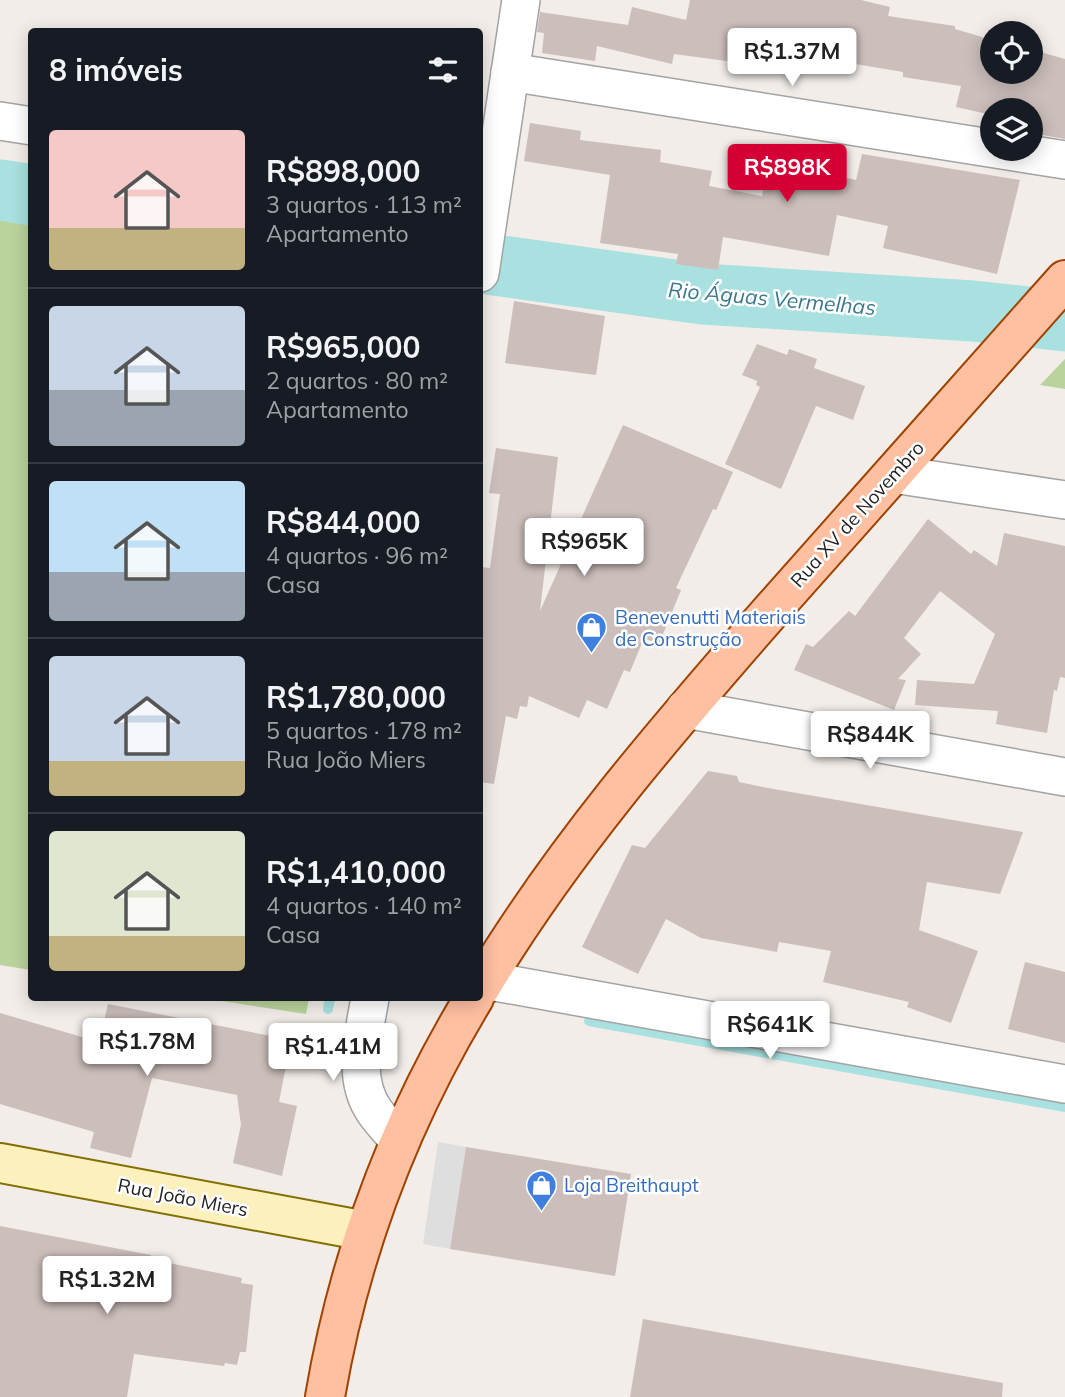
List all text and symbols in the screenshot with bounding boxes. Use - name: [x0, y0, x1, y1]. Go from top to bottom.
- map controls: [980, 21, 1043, 161]
- button: locate: [980, 21, 1043, 84]
- pin: R$1.37M: [727, 28, 857, 88]
- text: R$1.37M: [743, 36, 841, 65]
- text: 8 imóveis: [49, 51, 183, 89]
- icon: filters: [424, 51, 462, 89]
- button: layers: [980, 98, 1043, 161]
- pin: R$898K: [730, 144, 844, 204]
- text: R$898,000: [266, 152, 421, 190]
- text: R$898K: [744, 152, 830, 181]
- icon: home: [105, 158, 189, 242]
- text: 3 quartos · 113 m²: [266, 190, 462, 219]
- text: Apartamento: [266, 219, 409, 248]
- water label: Rio Águas Vermelhas: [667, 276, 877, 320]
- text: R$965,000: [266, 328, 421, 366]
- icon: home: [105, 334, 189, 418]
- text: 2 quartos · 80 m²: [266, 366, 448, 395]
- text: Apartamento: [266, 395, 409, 424]
- street label: Rua XV de Novembro: [785, 436, 929, 592]
- text: R$844,000: [266, 503, 421, 541]
- icon: home: [105, 509, 189, 593]
- pin: R$965K: [527, 518, 641, 578]
- text: R$965K: [541, 526, 627, 555]
- text: 4 quartos · 96 m²: [266, 541, 448, 570]
- text: Casa: [266, 570, 320, 599]
- place label: Benevenutti Materiais de Construção: [615, 605, 806, 651]
- shop icon: Benevenutti Materiais de Construção: [575, 611, 609, 655]
- text: R$1,780,000: [266, 678, 446, 716]
- icon: home: [105, 684, 189, 768]
- pin: R$844K: [813, 712, 927, 771]
- text: 5 quartos · 178 m²: [266, 716, 462, 745]
- text: R$844K: [827, 719, 913, 748]
- text: Rua João Miers: [266, 745, 426, 774]
- text: R$1,410,000: [266, 853, 446, 891]
- icon: home: [105, 859, 189, 943]
- text: 4 quartos · 140 m²: [266, 891, 462, 920]
- text: Casa: [266, 920, 320, 949]
- pin: R$641K: [713, 1002, 827, 1061]
- text: R$641K: [727, 1009, 813, 1038]
- pin: R$1.78M: [82, 1018, 212, 1078]
- pin: R$1.41M: [268, 1024, 398, 1083]
- text: R$1.78M: [98, 1026, 196, 1055]
- text: R$1.41M: [284, 1031, 382, 1060]
- shop icon: Loja Breithaupt: [524, 1168, 558, 1212]
- street label: Rua João Miers: [116, 1173, 250, 1221]
- place label: Loja Breithaupt: [564, 1173, 699, 1197]
- pin: R$1.32M: [42, 1256, 172, 1316]
- text: R$1.32M: [58, 1264, 156, 1293]

